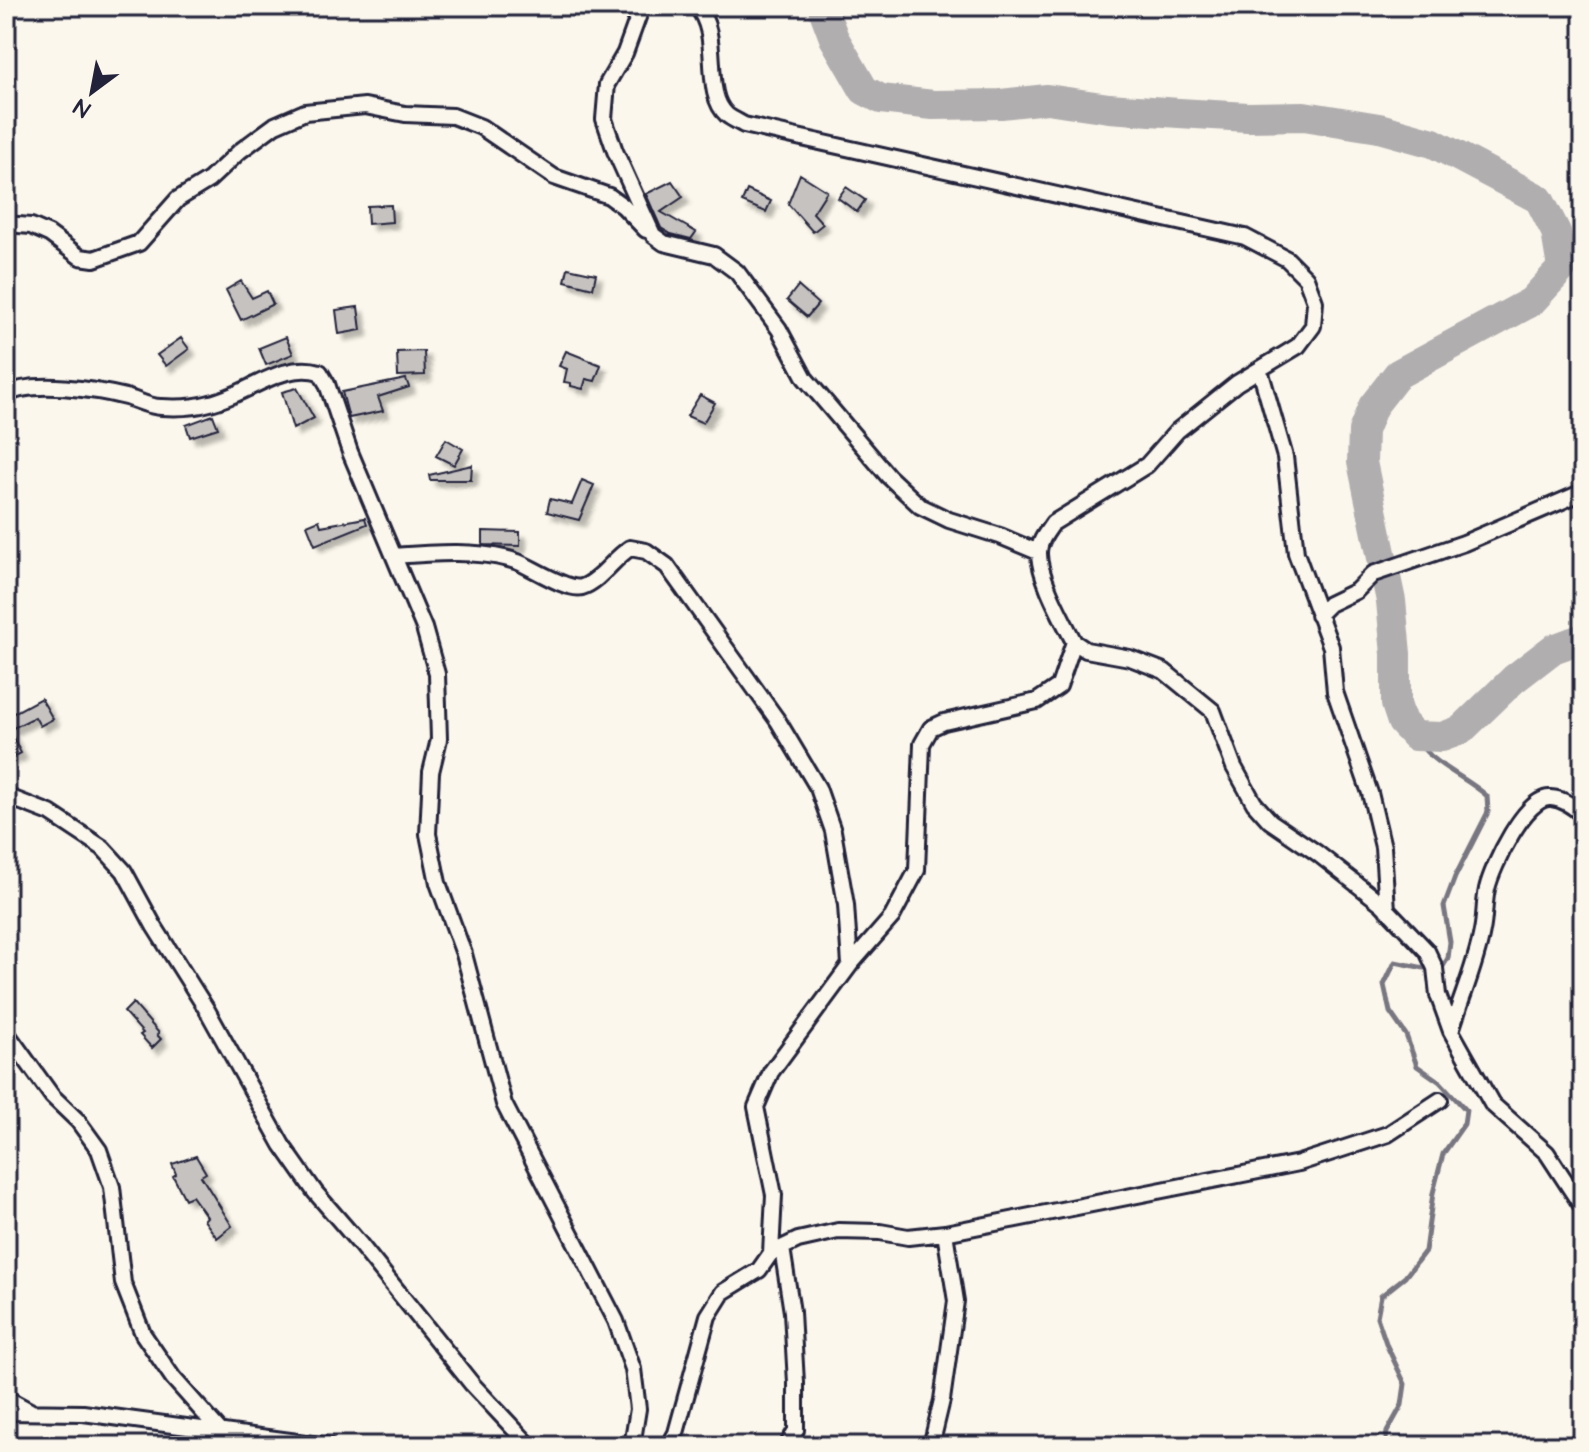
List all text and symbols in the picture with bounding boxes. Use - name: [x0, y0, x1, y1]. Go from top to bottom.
- north arrow: [52, 52, 132, 132]
- text: N: [68, 91, 96, 124]

